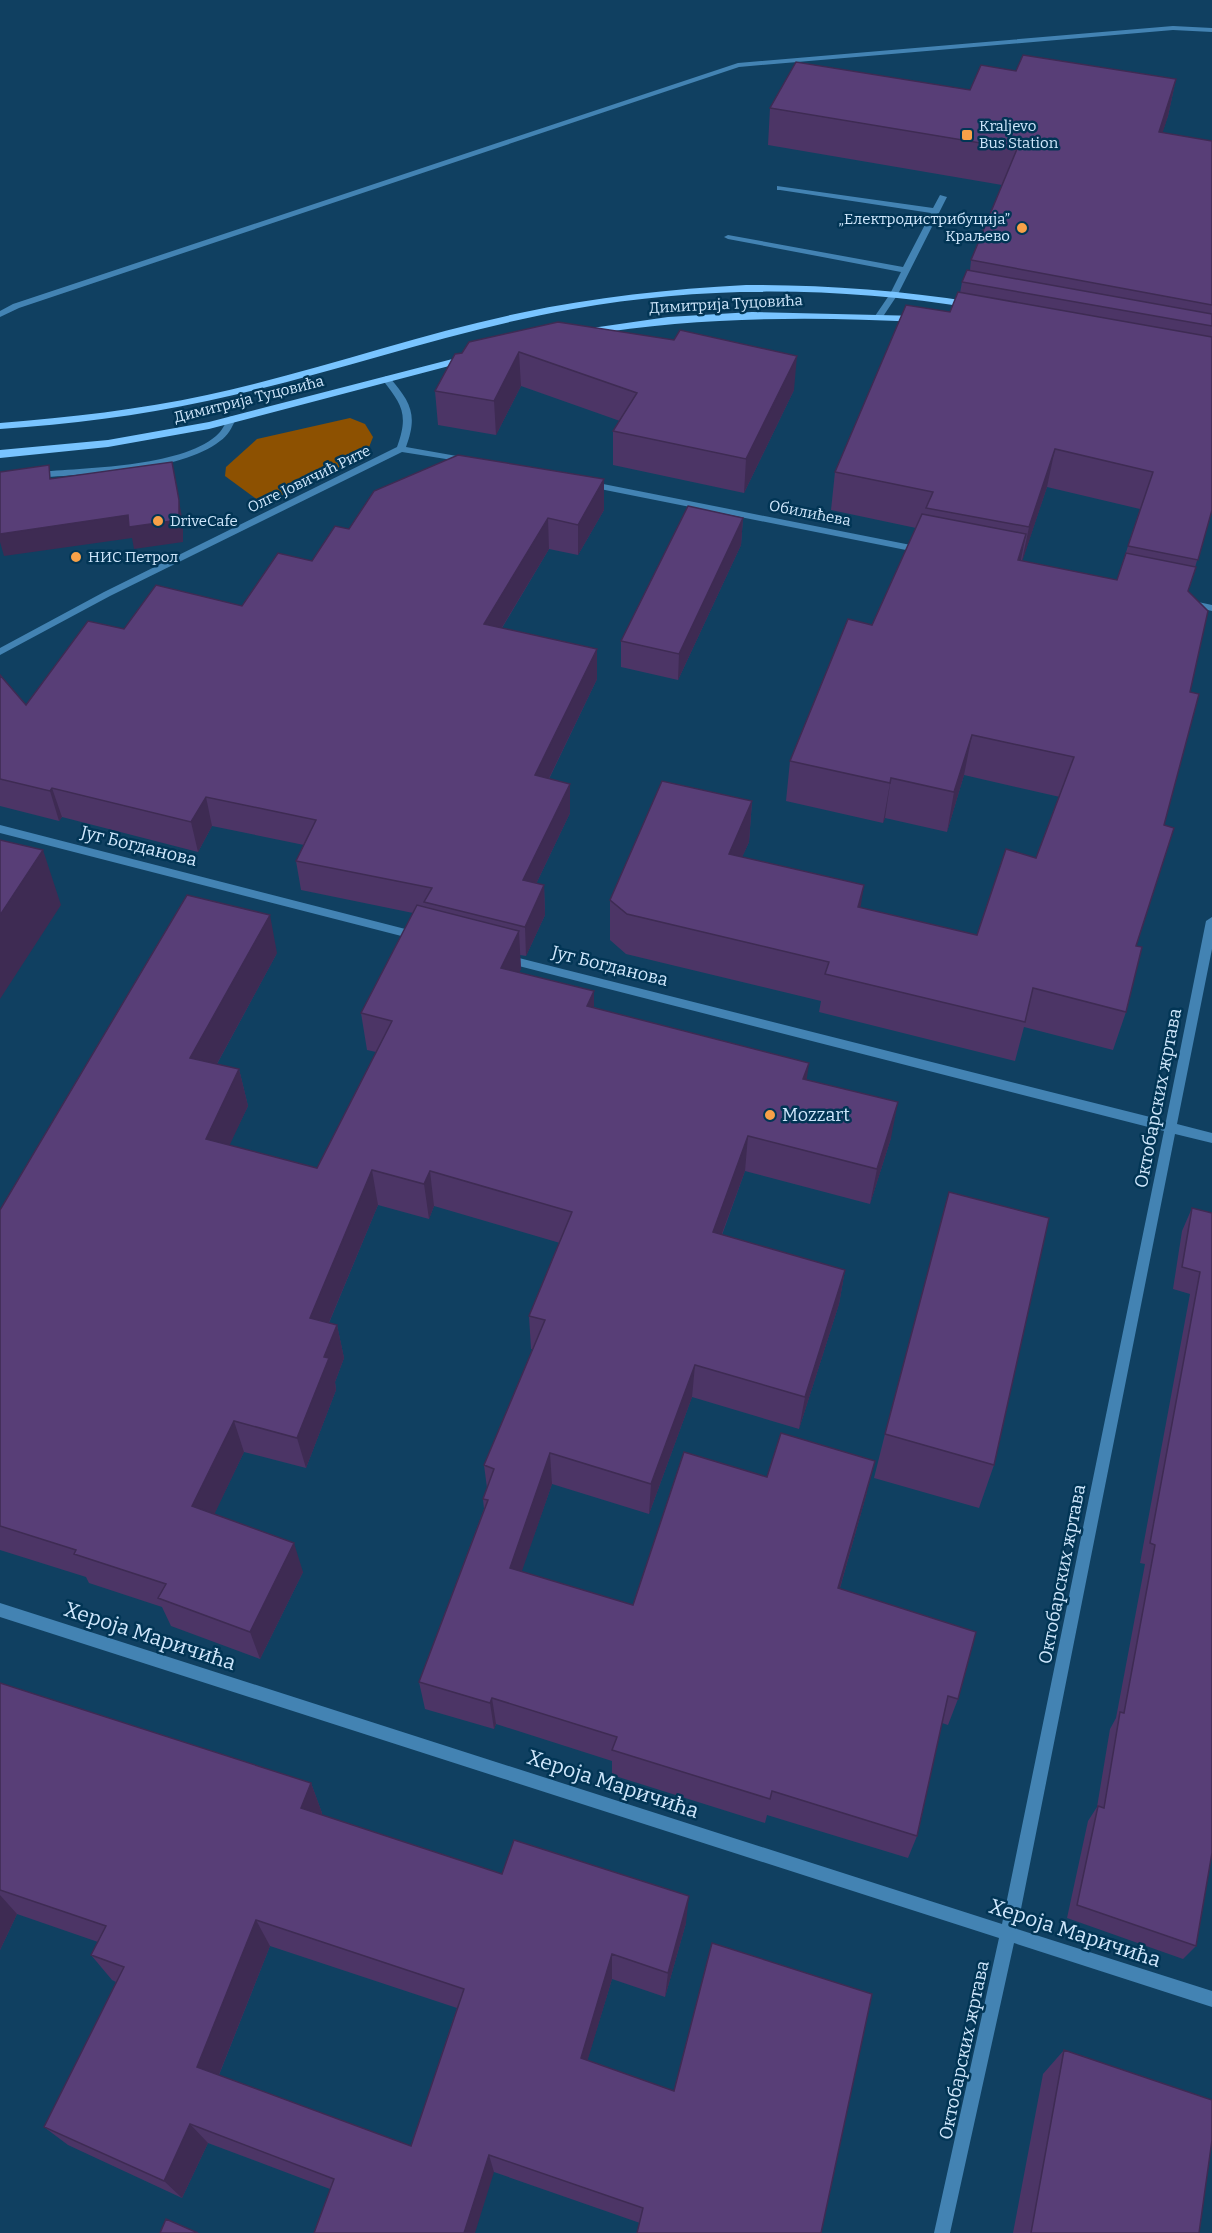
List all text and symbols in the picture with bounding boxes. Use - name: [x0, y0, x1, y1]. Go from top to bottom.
- place label: Kraljevo Bus Station: [979, 117, 1059, 152]
- marker: Kraljevo Bus Station: [960, 128, 974, 142]
- place label: „Електродистрибуција” Краљево: [839, 210, 1010, 245]
- marker: „Електродистрибуција” Краљево: [1015, 221, 1029, 235]
- street label: Димитрија Туцовића: [649, 291, 803, 317]
- street label: Димитрија Туцовића: [172, 372, 326, 426]
- street label: Олге Јовичић Рите: [245, 441, 373, 517]
- street label: Обилићева: [768, 496, 852, 530]
- place label: DriveCafe: [170, 512, 238, 530]
- marker: DriveCafe: [151, 514, 165, 528]
- place label: НИС Петрол: [88, 548, 178, 566]
- marker: НИС Петрол: [69, 550, 83, 564]
- street label: Југ Богданова: [78, 821, 200, 871]
- street label: Југ Богданова: [549, 941, 671, 991]
- street label: Октобарских жртава: [1130, 1006, 1186, 1190]
- place label: Mozzart: [782, 1104, 850, 1126]
- marker: Mozzart: [763, 1108, 777, 1122]
- street label: Октобарских жртава: [1034, 1482, 1090, 1666]
- street label: Хероја Маричића: [61, 1596, 240, 1676]
- street label: Хероја Маричића: [524, 1744, 703, 1824]
- street label: Хероја Маричића: [986, 1893, 1165, 1973]
- street label: Октобарских жртава: [934, 1958, 994, 2142]

